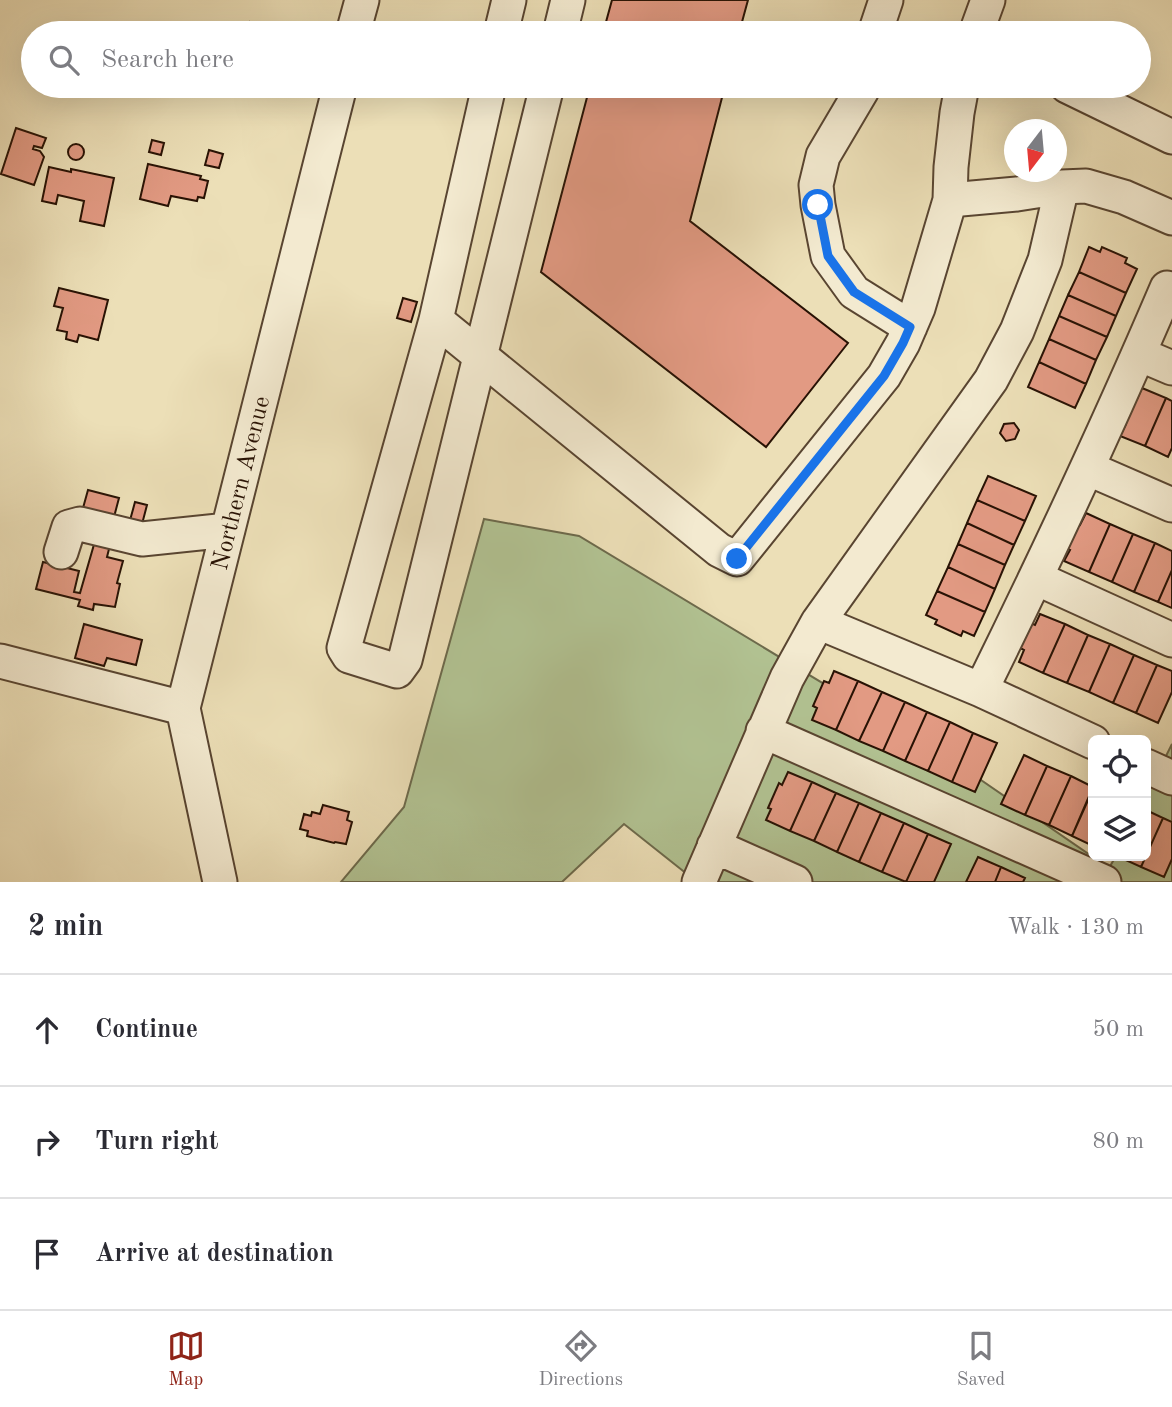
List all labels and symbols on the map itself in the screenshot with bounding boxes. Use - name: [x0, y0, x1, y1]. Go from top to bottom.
- north arrow: [1004, 119, 1067, 182]
- route start: [802, 189, 833, 220]
- street label: Northern Avenue: [209, 394, 275, 573]
- route end: [721, 543, 752, 574]

